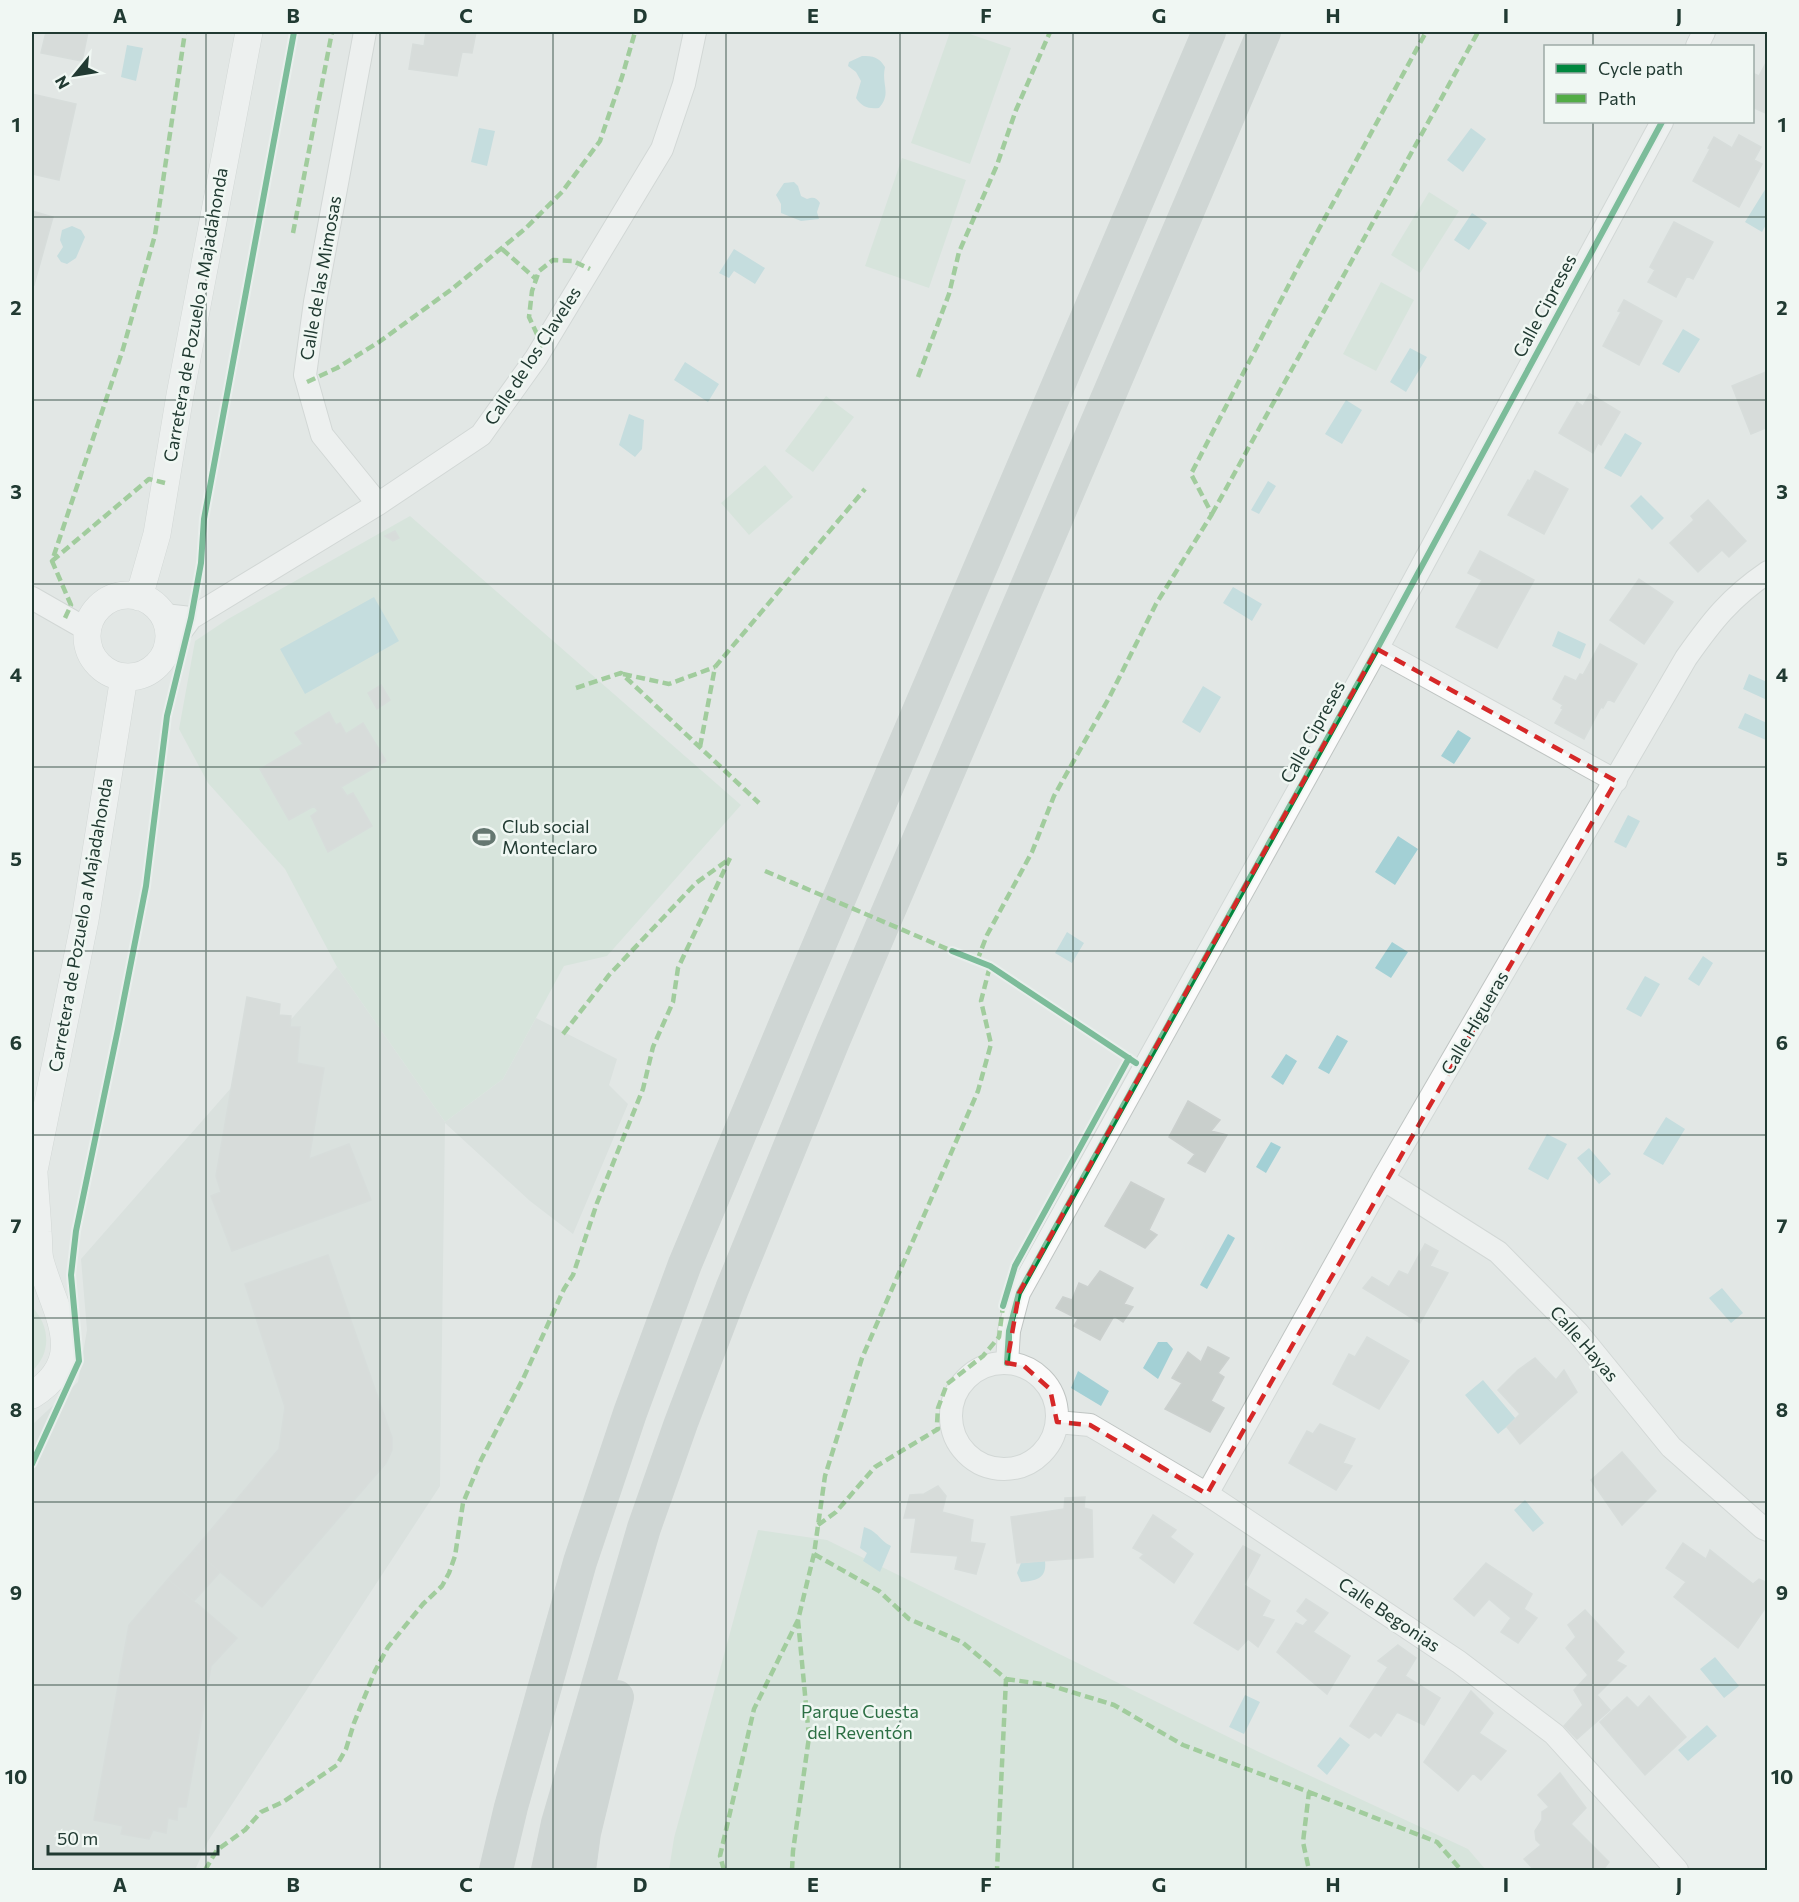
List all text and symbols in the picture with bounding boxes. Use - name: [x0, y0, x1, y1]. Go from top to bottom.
- text: A: [113, 3, 127, 27]
- text: B: [286, 3, 300, 27]
- text: C: [459, 3, 473, 27]
- text: D: [633, 3, 647, 27]
- text: E: [807, 3, 819, 27]
- text: F: [980, 3, 992, 27]
- text: G: [1152, 3, 1166, 27]
- text: H: [1326, 3, 1341, 27]
- text: I: [1503, 3, 1509, 27]
- text: J: [1676, 3, 1682, 27]
- north arrow: [45, 45, 105, 105]
- legend: [1544, 45, 1754, 123]
- text: Cycle path: [1598, 57, 1683, 79]
- text: N: [50, 73, 73, 93]
- text: Path: [1598, 87, 1636, 109]
- text: 1: [11, 112, 21, 136]
- text: 1: [1777, 112, 1787, 136]
- street label: Carretera de Pozuelo a Majadahonda: [158, 166, 232, 464]
- street label: Calle de las Mimosas: [295, 194, 345, 362]
- street label: Calle Cipreses: [1508, 250, 1581, 361]
- street label: Calle de los Claveles: [479, 282, 585, 429]
- text: 2: [10, 295, 22, 319]
- text: 2: [1776, 295, 1788, 319]
- text: 3: [10, 479, 22, 503]
- text: 3: [1776, 479, 1788, 503]
- text: 4: [10, 662, 22, 686]
- text: 4: [1776, 662, 1788, 686]
- street label: Calle Cipreses: [1275, 676, 1349, 787]
- street label: Carretera de Pozuelo a Majadahonda: [43, 776, 117, 1074]
- place label: Club social Monteclaro: [502, 815, 598, 858]
- sports icon: Club social Monteclaro: [471, 824, 497, 850]
- text: 5: [10, 846, 22, 870]
- text: 5: [1776, 846, 1788, 870]
- street label: Calle Higueras: [1436, 967, 1513, 1078]
- text: 6: [10, 1030, 22, 1054]
- text: 6: [1776, 1030, 1788, 1054]
- text: 7: [11, 1213, 22, 1237]
- text: 7: [1777, 1213, 1788, 1237]
- street label: Calle Hayas: [1546, 1301, 1624, 1386]
- text: 8: [10, 1397, 22, 1421]
- text: 8: [1776, 1397, 1788, 1421]
- street label: Calle Begonias: [1335, 1572, 1445, 1656]
- text: 9: [10, 1580, 22, 1604]
- text: 9: [1776, 1580, 1788, 1604]
- park label: Parque Cuesta del Reventón: [801, 1700, 919, 1743]
- text: 10: [5, 1764, 27, 1788]
- text: 10: [1771, 1764, 1793, 1788]
- scale bar: [48, 1818, 218, 1856]
- text: 50 m: [57, 1827, 98, 1849]
- text: A: [113, 1872, 127, 1896]
- text: B: [286, 1872, 300, 1896]
- text: C: [459, 1872, 473, 1896]
- text: D: [633, 1872, 647, 1896]
- text: E: [807, 1872, 819, 1896]
- text: F: [980, 1872, 992, 1896]
- text: G: [1152, 1872, 1166, 1896]
- text: H: [1326, 1872, 1341, 1896]
- text: I: [1503, 1872, 1509, 1896]
- text: J: [1676, 1872, 1682, 1896]

